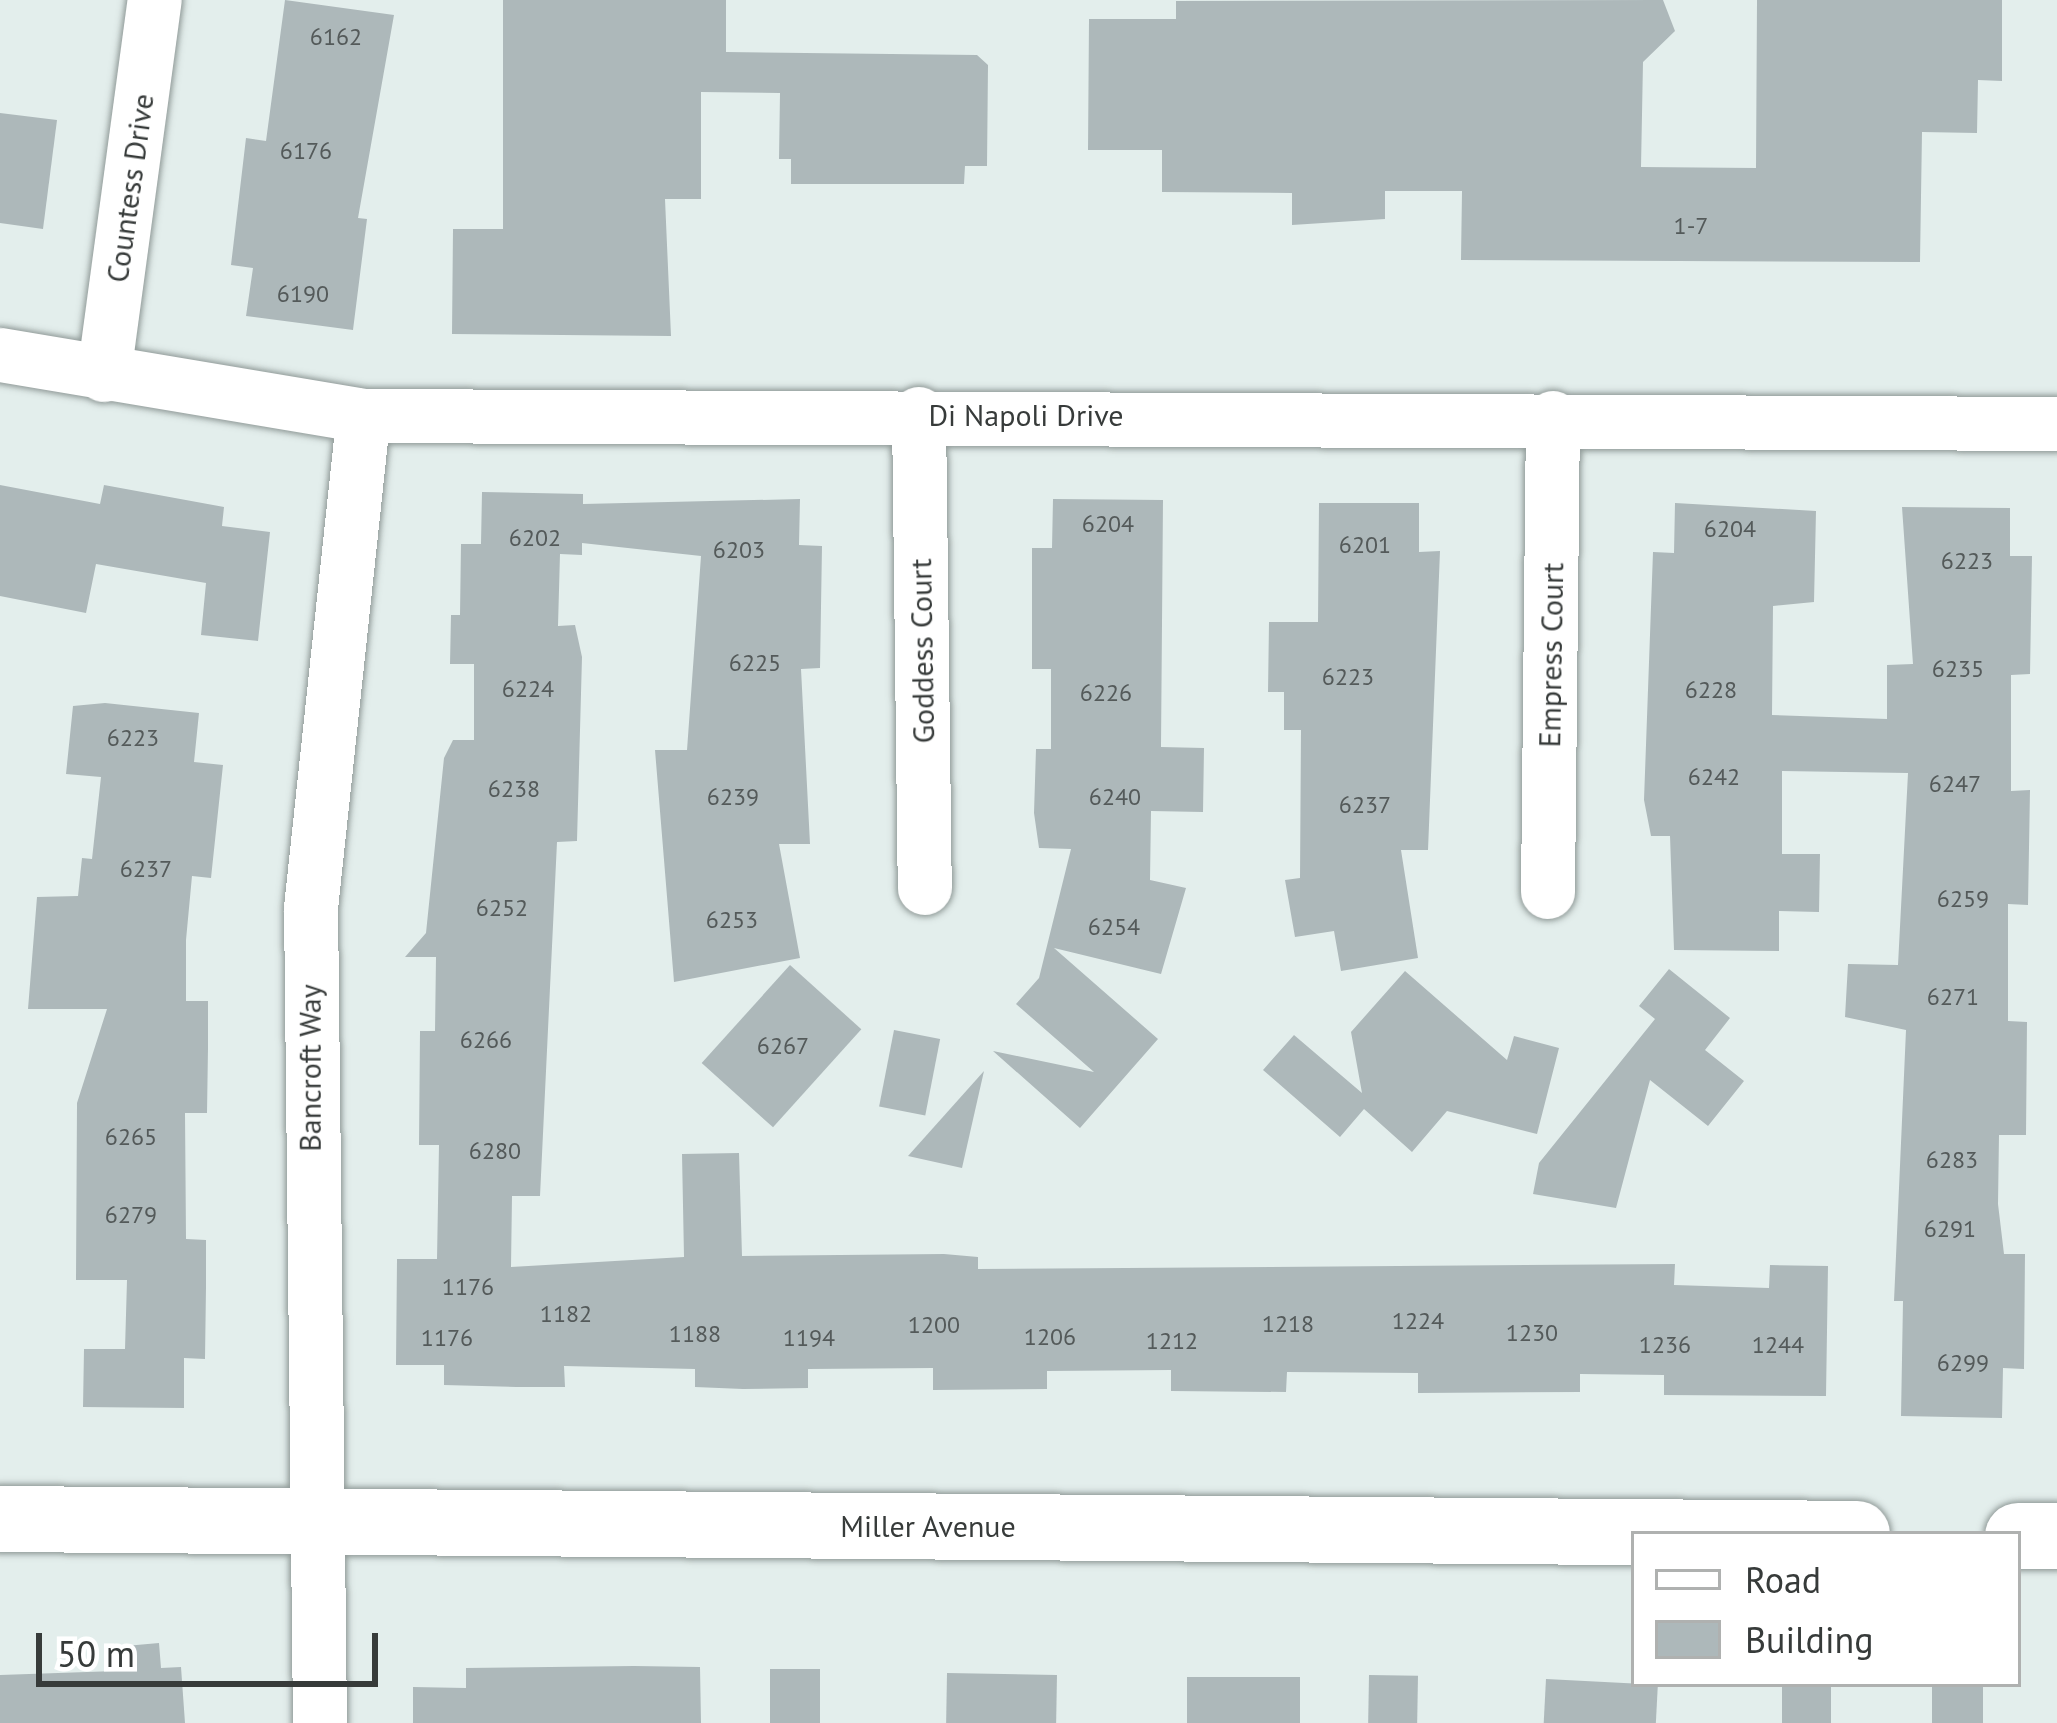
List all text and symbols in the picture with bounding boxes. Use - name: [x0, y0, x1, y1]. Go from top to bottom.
- house number: 6162: [310, 23, 362, 51]
- street label: Countess Drive: [99, 91, 161, 285]
- house number: 6176: [280, 137, 332, 165]
- house number: 1-7: [1674, 212, 1708, 240]
- house number: 6190: [277, 280, 329, 308]
- street label: Di Napoli Drive: [928, 397, 1124, 433]
- house number: 6204: [1082, 510, 1134, 538]
- house number: 6204: [1704, 515, 1756, 543]
- house number: 6202: [509, 524, 561, 552]
- house number: 6201: [1339, 531, 1391, 559]
- house number: 6203: [713, 536, 765, 564]
- house number: 6223: [1941, 547, 1993, 575]
- street label: Goddess Court: [902, 558, 942, 744]
- street label: Empress Court: [1531, 562, 1571, 748]
- house number: 6225: [729, 649, 781, 677]
- house number: 6235: [1932, 655, 1984, 683]
- house number: 6223: [1322, 663, 1374, 691]
- house number: 6224: [502, 675, 554, 703]
- house number: 6228: [1685, 676, 1737, 704]
- house number: 6226: [1080, 679, 1132, 707]
- house number: 6223: [107, 724, 159, 752]
- house number: 6242: [1688, 763, 1740, 791]
- house number: 6247: [1929, 770, 1981, 798]
- house number: 6238: [488, 775, 540, 803]
- house number: 6239: [707, 783, 759, 811]
- house number: 6240: [1089, 783, 1141, 811]
- house number: 6237: [1339, 791, 1391, 819]
- house number: 6237: [120, 855, 172, 883]
- house number: 6259: [1937, 885, 1989, 913]
- house number: 6252: [476, 894, 528, 922]
- house number: 6253: [706, 906, 758, 934]
- house number: 6254: [1088, 913, 1140, 941]
- house number: 6271: [1927, 983, 1979, 1011]
- street label: Bancroft Way: [292, 984, 328, 1152]
- house number: 6266: [460, 1026, 512, 1054]
- house number: 6267: [757, 1032, 809, 1060]
- house number: 6265: [105, 1123, 157, 1151]
- house number: 6280: [469, 1137, 521, 1165]
- house number: 6283: [1926, 1146, 1978, 1174]
- house number: 6279: [105, 1201, 157, 1229]
- house number: 6291: [1924, 1215, 1976, 1243]
- house number: 1176: [442, 1273, 494, 1301]
- house number: 1182: [540, 1300, 592, 1328]
- house number: 1224: [1392, 1307, 1444, 1335]
- house number: 1218: [1262, 1310, 1314, 1338]
- house number: 1200: [908, 1311, 960, 1339]
- house number: 1230: [1506, 1319, 1558, 1347]
- house number: 1188: [669, 1320, 721, 1348]
- house number: 1206: [1024, 1323, 1076, 1351]
- house number: 1176: [421, 1324, 473, 1352]
- house number: 1194: [783, 1324, 835, 1352]
- house number: 1212: [1146, 1327, 1198, 1355]
- house number: 1236: [1639, 1331, 1691, 1359]
- house number: 1244: [1752, 1331, 1804, 1359]
- house number: 6299: [1937, 1349, 1989, 1377]
- street label: Miller Avenue: [840, 1508, 1016, 1544]
- legend: [1631, 1531, 2021, 1687]
- text: Road: [1745, 1556, 1821, 1603]
- scale bar: [42, 1609, 384, 1683]
- text: Building: [1745, 1616, 1874, 1663]
- text: 50 m: [57, 1630, 135, 1677]

